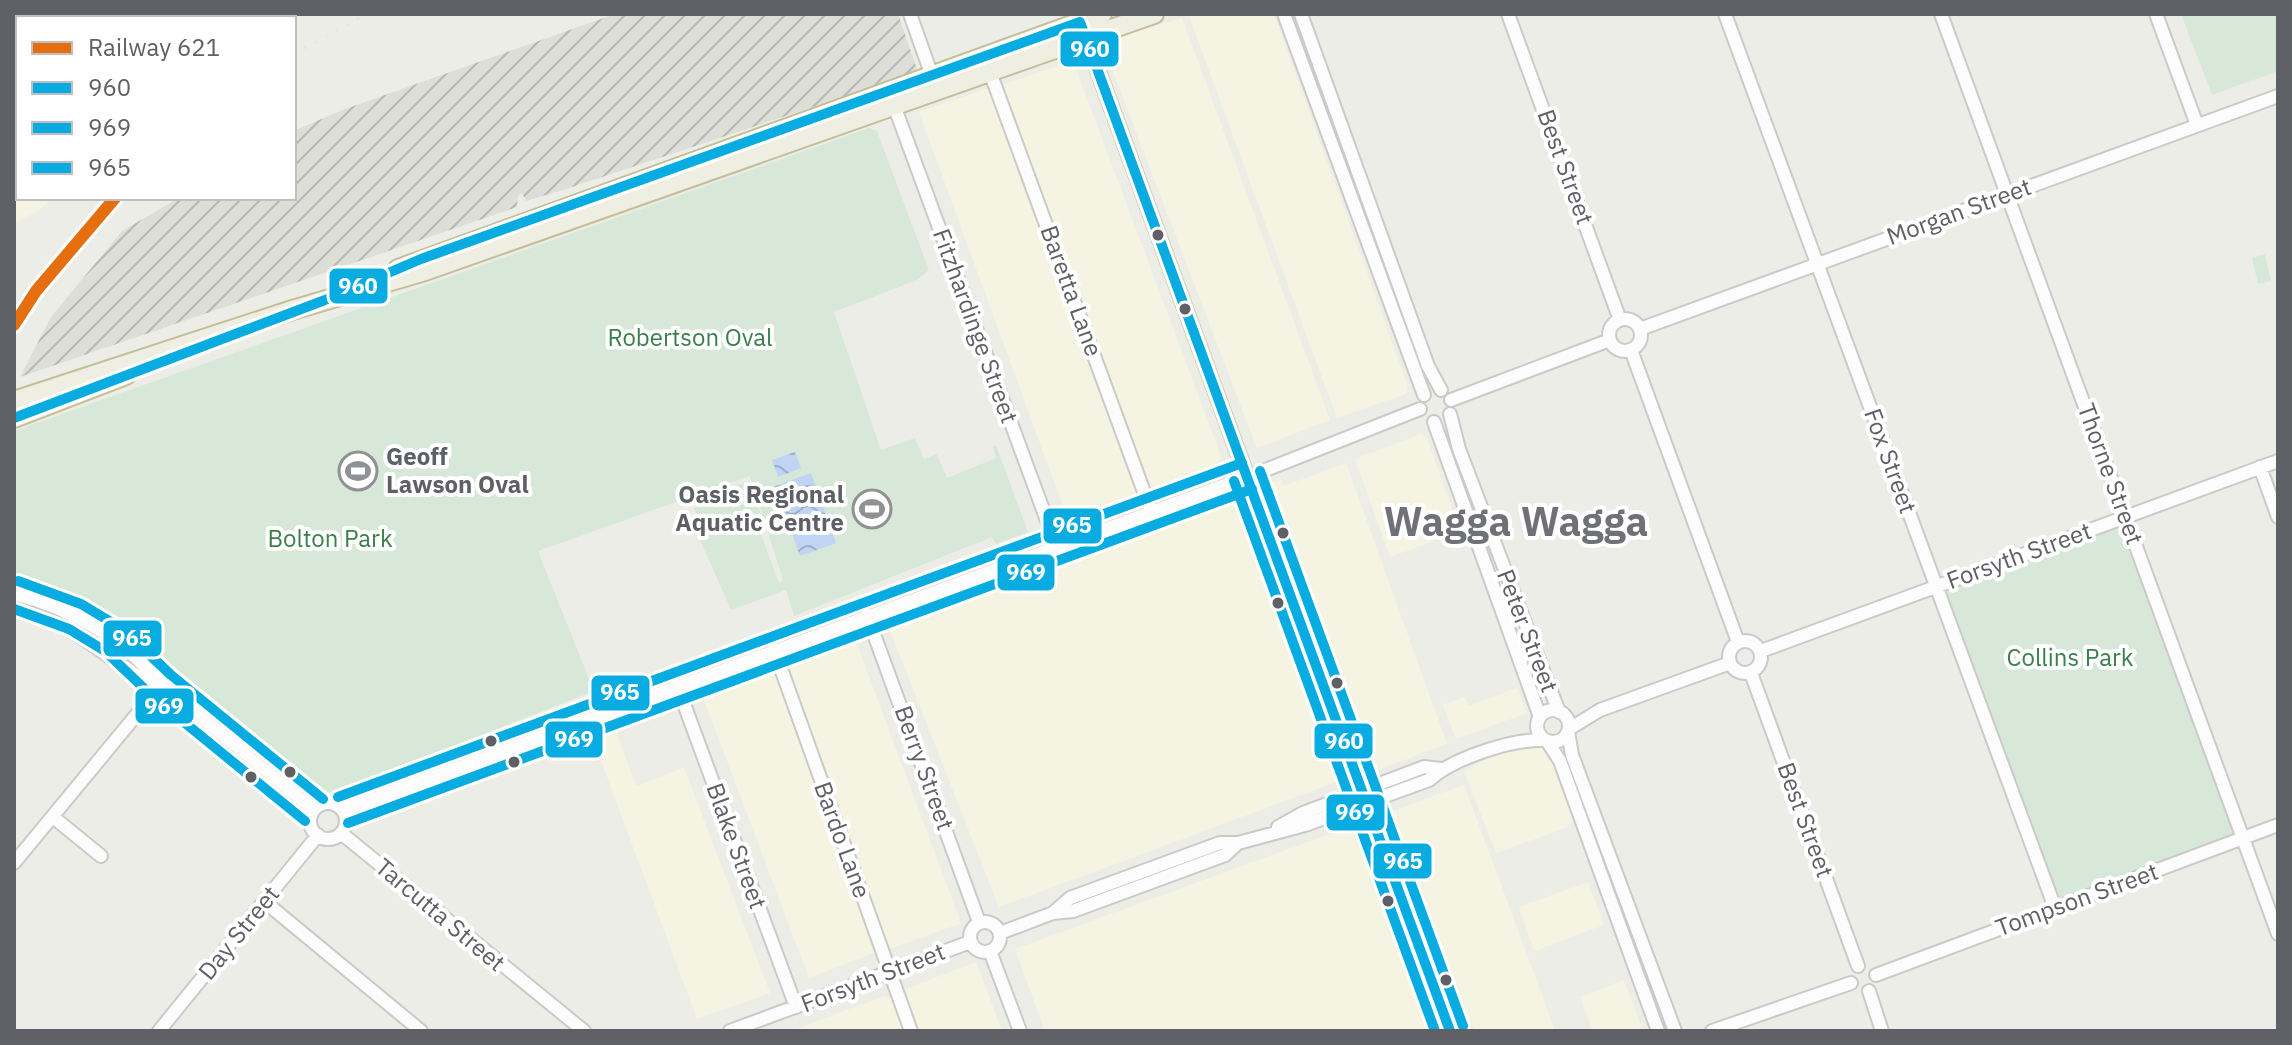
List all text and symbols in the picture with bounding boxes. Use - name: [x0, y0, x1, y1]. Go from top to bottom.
- legend: [16, 16, 296, 200]
- line badge: 960: [1059, 30, 1120, 68]
- text: Railway 621: [88, 31, 220, 63]
- text: 960: [1070, 34, 1110, 63]
- text: 960: [88, 71, 131, 103]
- street label: Best Street: [1530, 105, 1602, 229]
- text: 969: [88, 111, 131, 143]
- text: 965: [88, 151, 131, 183]
- street label: Morgan Street: [1882, 170, 2035, 252]
- street label: Baretta Lane: [1033, 221, 1110, 361]
- street label: Fitzhardinge Street: [926, 224, 1026, 427]
- unlabelled marker: [1150, 227, 1166, 243]
- line badge: 960: [328, 267, 389, 305]
- text: 960: [338, 271, 378, 300]
- unlabelled marker: [1177, 301, 1193, 317]
- park label: Robertson Oval: [607, 321, 773, 353]
- street label: Thorne Street: [2071, 399, 2151, 549]
- street label: Fox Street: [1857, 404, 1925, 518]
- place label: Geoff Lawson Oval: [386, 440, 529, 500]
- sports icon: Geoff Lawson Oval: [337, 450, 379, 492]
- place label: Oasis Regional Aquatic Centre: [675, 478, 844, 538]
- sports icon: Oasis Regional Aquatic Centre: [851, 488, 893, 530]
- district label: Wagga Wagga: [1384, 495, 1648, 547]
- line badge: 965: [1042, 507, 1103, 545]
- text: 965: [1052, 510, 1092, 539]
- street label: Forsyth Street: [1942, 514, 2095, 596]
- park label: Bolton Park: [267, 522, 393, 554]
- unlabelled marker: [1275, 525, 1291, 541]
- line badge: 969: [996, 553, 1056, 592]
- text: 969: [1006, 557, 1046, 586]
- street label: Peter Street: [1490, 565, 1566, 697]
- unlabelled marker: [1270, 595, 1286, 611]
- line badge: 965: [102, 619, 163, 658]
- text: 965: [112, 623, 152, 652]
- park label: Collins Park: [2007, 641, 2134, 673]
- line badge: 965: [590, 674, 651, 712]
- unlabelled marker: [1329, 675, 1345, 691]
- text: 965: [600, 677, 640, 706]
- line badge: 969: [134, 687, 195, 725]
- text: 969: [144, 691, 184, 720]
- street label: Berry Street: [888, 701, 962, 834]
- line badge: 969: [544, 720, 604, 759]
- line badge: 960: [1313, 722, 1374, 760]
- text: 969: [554, 724, 594, 753]
- text: 960: [1324, 726, 1364, 755]
- unlabelled marker: [483, 733, 499, 749]
- unlabelled marker: [506, 754, 522, 770]
- street label: Best Street: [1770, 758, 1842, 882]
- unlabelled marker: [282, 764, 298, 780]
- unlabelled marker: [243, 769, 259, 785]
- street label: Bardo Lane: [807, 777, 879, 902]
- street label: Blake Street: [699, 778, 775, 913]
- line badge: 969: [1325, 793, 1386, 832]
- text: 969: [1335, 797, 1375, 826]
- line badge: 965: [1372, 842, 1433, 880]
- text: 965: [1383, 846, 1423, 875]
- street label: Tarcutta Street: [369, 850, 512, 978]
- street label: Tompson Street: [1991, 855, 2162, 943]
- street label: Day Street: [190, 879, 286, 986]
- unlabelled marker: [1380, 893, 1396, 909]
- street label: Forsyth Street: [796, 935, 949, 1019]
- unlabelled marker: [1438, 972, 1454, 988]

